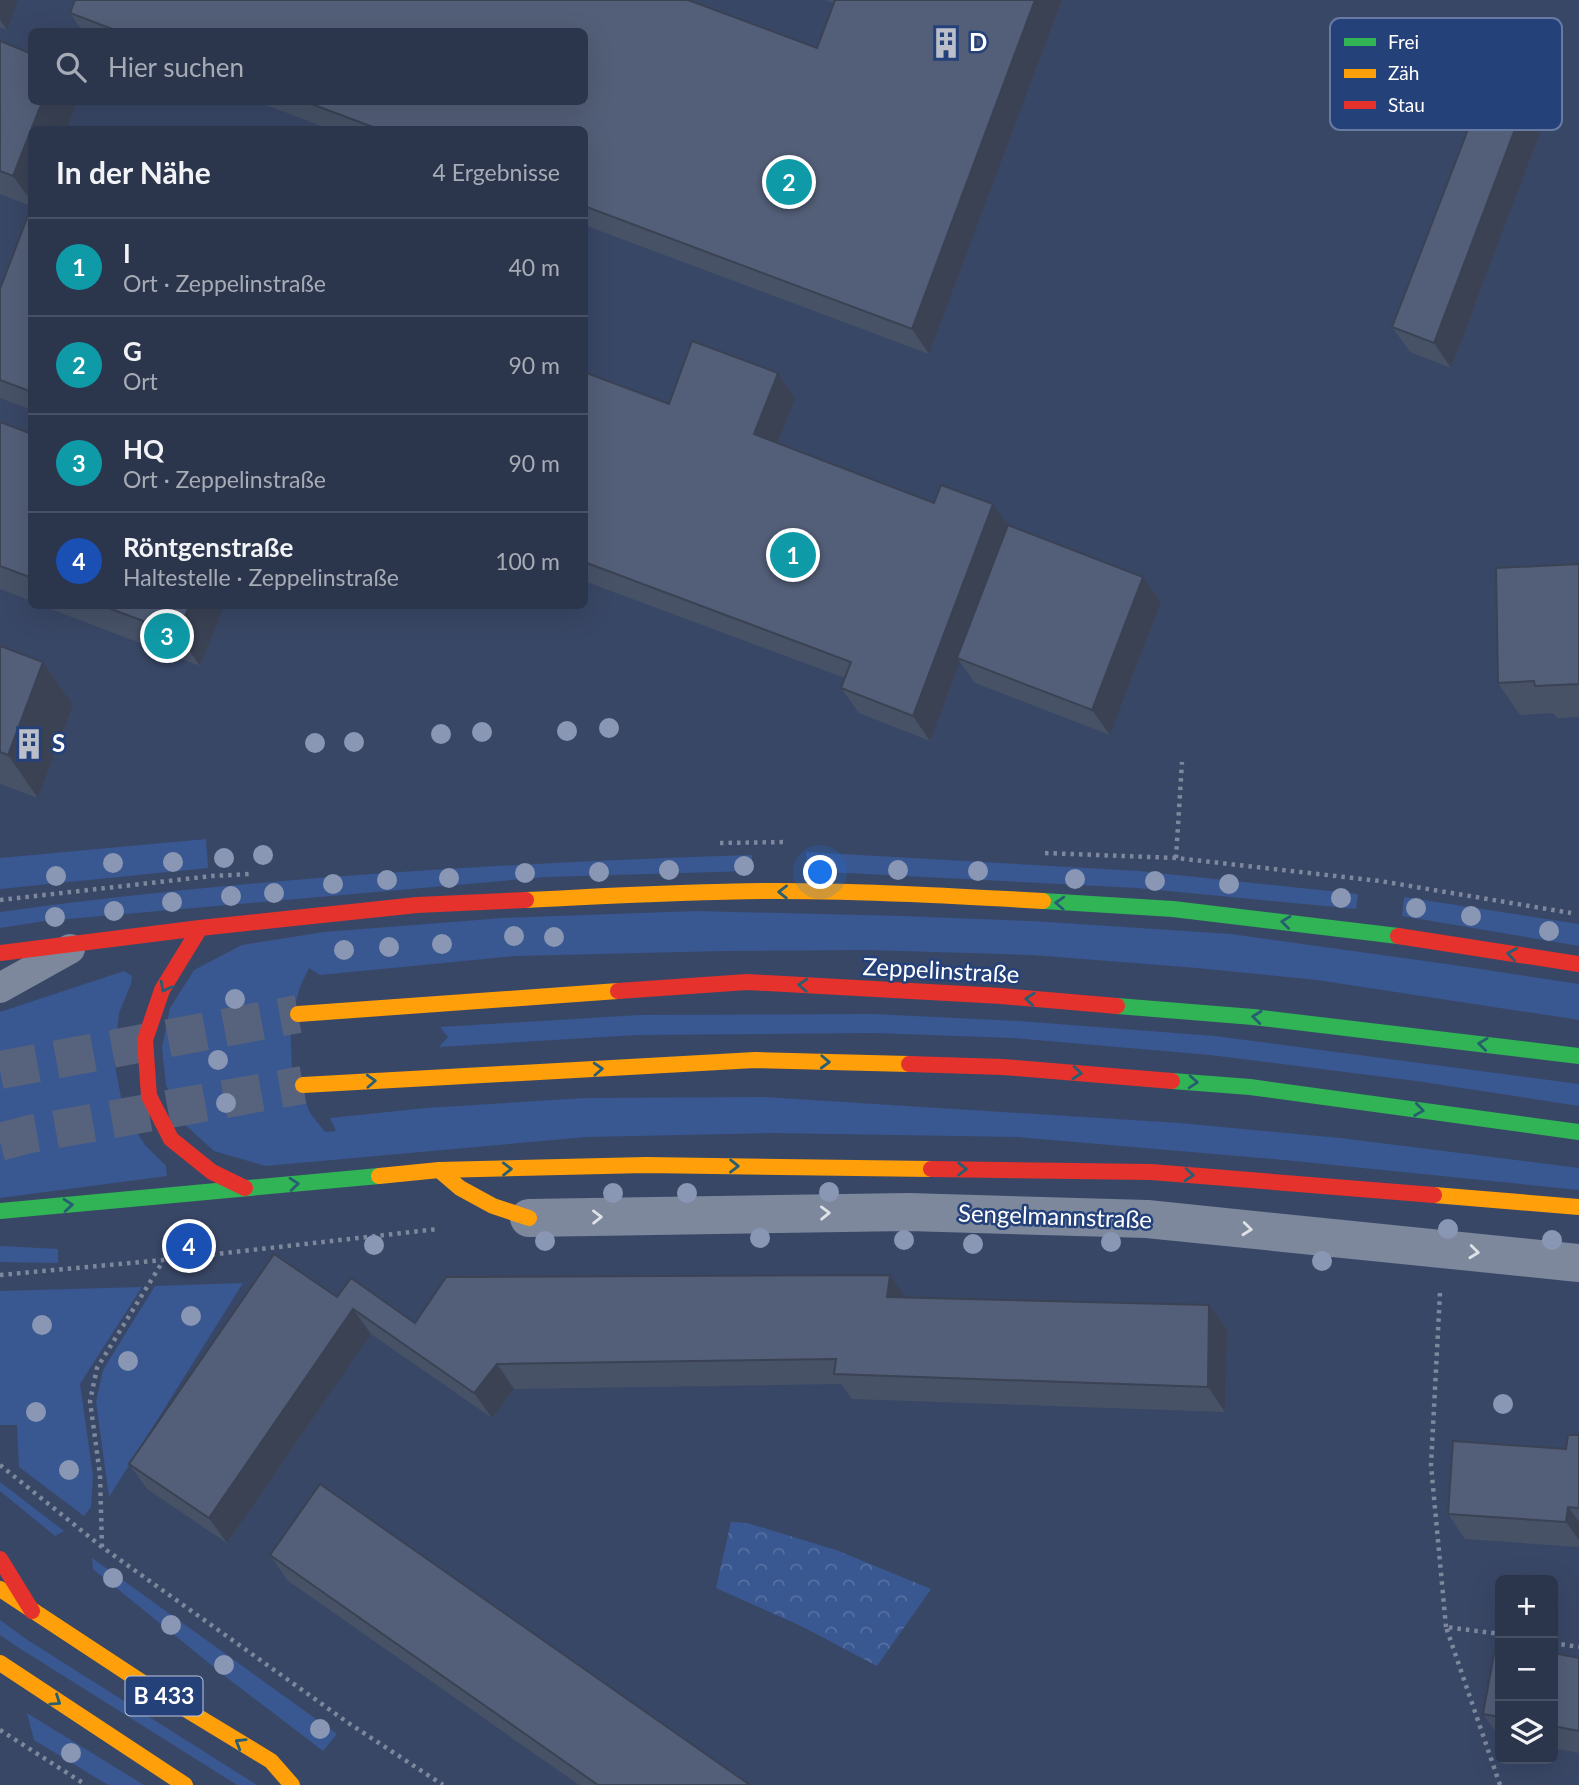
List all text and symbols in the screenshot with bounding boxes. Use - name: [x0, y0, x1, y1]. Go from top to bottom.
- legend: [1330, 18, 1562, 130]
- building icon: D: [929, 26, 963, 60]
- place label: D: [969, 27, 987, 56]
- search box: [28, 28, 588, 105]
- text: Frei: [1388, 30, 1419, 53]
- icon: search: [52, 48, 90, 86]
- text: Hier suchen: [108, 51, 244, 83]
- text: Zäh: [1388, 61, 1419, 84]
- text: Stau: [1388, 93, 1425, 116]
- text: In der Nähe: [56, 154, 211, 190]
- pin: 2: [766, 156, 812, 208]
- text: 4 Ergebnisse: [432, 158, 560, 186]
- text: I: [123, 237, 131, 269]
- text: 1: [72, 253, 86, 281]
- text: 40 m: [509, 253, 560, 281]
- text: Ort · Zeppelinstraße: [123, 269, 326, 297]
- text: G: [123, 335, 142, 367]
- text: 2: [72, 351, 86, 379]
- text: 90 m: [509, 351, 560, 379]
- text: Ort: [123, 367, 158, 395]
- text: HQ: [123, 433, 164, 465]
- text: 3: [72, 449, 86, 477]
- text: 90 m: [509, 449, 560, 477]
- text: Ort · Zeppelinstraße: [123, 465, 326, 493]
- pin: 1: [770, 529, 816, 581]
- text: Röntgenstraße: [123, 531, 293, 563]
- text: 4: [72, 547, 86, 575]
- text: 100 m: [495, 547, 560, 575]
- text: Haltestelle · Zeppelinstraße: [123, 563, 399, 591]
- pin: 3: [144, 610, 190, 662]
- building icon: S: [12, 727, 46, 761]
- place label: S: [52, 728, 65, 757]
- your location: [803, 855, 837, 889]
- one-way arrow: [778, 884, 788, 900]
- one-way arrow: [1054, 895, 1065, 910]
- one-way arrow: [1280, 915, 1292, 930]
- one-way arrow: [1506, 946, 1517, 961]
- street label: Zeppelinstraße: [862, 951, 1020, 988]
- one-way arrow: [797, 978, 808, 993]
- one-way arrow: [159, 980, 173, 992]
- one-way arrow: [1024, 992, 1035, 1007]
- one-way arrow: [1251, 1010, 1263, 1025]
- one-way arrow: [1477, 1037, 1489, 1052]
- one-way arrow: [820, 1055, 831, 1070]
- one-way arrow: [593, 1062, 604, 1077]
- one-way arrow: [1072, 1065, 1083, 1080]
- one-way arrow: [366, 1074, 377, 1089]
- one-way arrow: [1188, 1075, 1199, 1090]
- one-way arrow: [1413, 1103, 1425, 1118]
- one-way arrow: [730, 1158, 740, 1174]
- one-way arrow: [502, 1161, 513, 1176]
- one-way arrow: [957, 1161, 968, 1177]
- one-way arrow: [1184, 1167, 1195, 1182]
- one-way arrow: [289, 1177, 300, 1192]
- one-way arrow: [63, 1198, 74, 1213]
- street label: Sengelmannstraße: [958, 1198, 1153, 1233]
- one-way arrow: [820, 1205, 830, 1221]
- one-way arrow: [592, 1209, 603, 1225]
- pin: 4: [166, 1220, 212, 1272]
- one-way arrow: [1242, 1221, 1253, 1236]
- one-way arrow: [1469, 1244, 1480, 1259]
- map controls: [1495, 1575, 1558, 1764]
- button: +: [1495, 1575, 1558, 1638]
- button: −: [1495, 1638, 1558, 1701]
- road number: B 433: [125, 1676, 202, 1716]
- one-way arrow: [49, 1693, 62, 1706]
- button: layers: [1495, 1701, 1558, 1764]
- one-way arrow: [234, 1738, 247, 1751]

